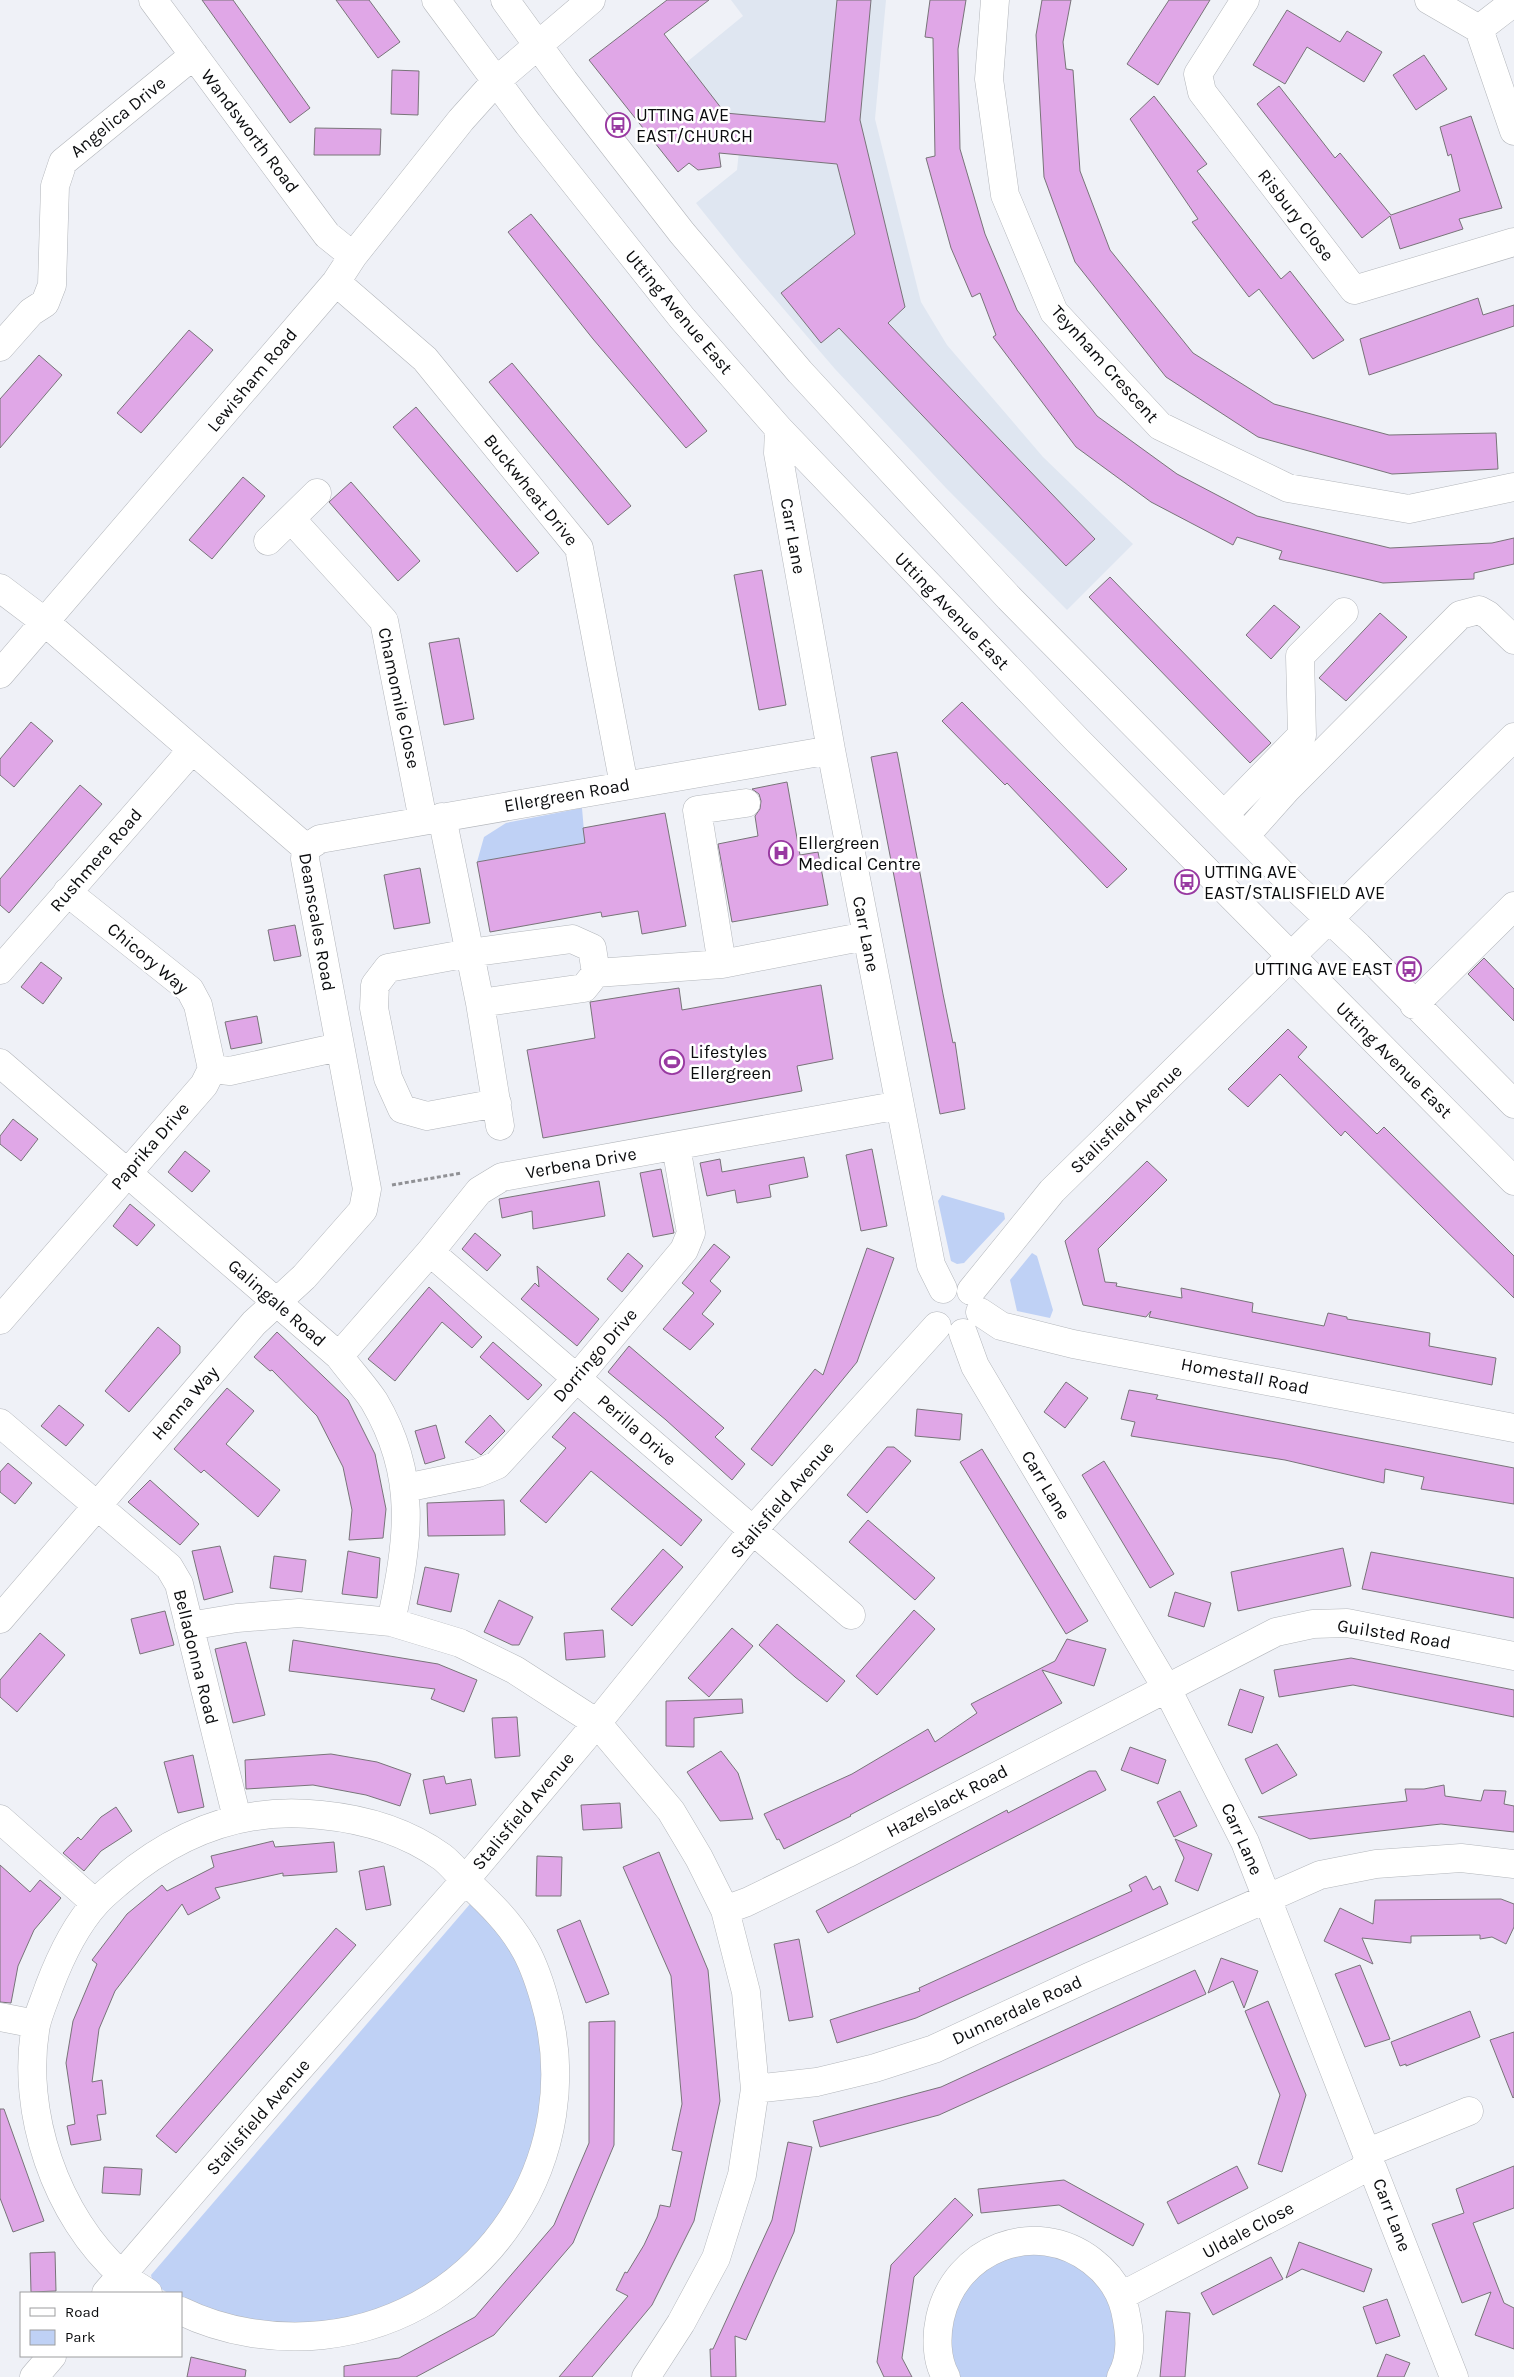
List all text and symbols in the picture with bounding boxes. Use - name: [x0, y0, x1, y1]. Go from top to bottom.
- street label: Wandsworth Road: [196, 65, 304, 197]
- street label: Angelica Drive: [66, 72, 170, 162]
- place label: UTTING AVE EAST/CHURCH: [636, 104, 753, 147]
- bus stop icon: UTTING AVE EAST/CHURCH: [605, 112, 631, 138]
- street label: Risbury Close: [1253, 164, 1339, 266]
- street label: Utting Avenue East: [621, 245, 738, 379]
- street label: Teynham Crescent: [1046, 301, 1164, 427]
- street label: Lewisham Road: [202, 324, 302, 436]
- street label: Buckwheat Drive: [479, 430, 583, 550]
- street label: Carr Lane: [776, 496, 810, 576]
- street label: Utting Avenue East: [890, 547, 1014, 675]
- street label: Chamomile Close: [373, 625, 425, 771]
- street label: Ellergreen Road: [502, 773, 632, 817]
- street label: Rushmere Road: [45, 804, 147, 916]
- place label: Ellergreen Medical Centre: [798, 832, 921, 875]
- hospital icon: Ellergreen Medical Centre: [768, 840, 794, 866]
- street label: Deanscales Road: [294, 851, 340, 993]
- place label: UTTING AVE EAST/STALISFIELD AVE: [1204, 861, 1385, 904]
- bus stop icon: UTTING AVE EAST/STALISFIELD AVE: [1174, 869, 1200, 895]
- street label: Carr Lane: [848, 894, 884, 974]
- street label: Chicory Way: [103, 918, 194, 999]
- bus stop icon: UTTING AVE EAST: [1396, 956, 1422, 982]
- place label: UTTING AVE EAST: [1254, 958, 1392, 980]
- street label: Utting Avenue East: [1331, 997, 1457, 1123]
- place label: Lifestyles Ellergreen: [690, 1041, 772, 1084]
- sports icon: Lifestyles Ellergreen: [659, 1049, 685, 1075]
- street label: Stalisfield Avenue: [1065, 1060, 1187, 1178]
- street label: Paprika Drive: [106, 1098, 194, 1194]
- street label: Verbena Drive: [524, 1142, 638, 1184]
- street label: Galingale Road: [223, 1254, 331, 1352]
- street label: Dorringo Drive: [548, 1304, 642, 1406]
- street label: Homestall Road: [1179, 1353, 1311, 1399]
- street label: Henna Way: [147, 1361, 224, 1445]
- street label: Perilla Drive: [593, 1390, 681, 1470]
- street label: Stalisfield Avenue: [725, 1437, 839, 1563]
- street label: Carr Lane: [1017, 1446, 1075, 1524]
- street label: Belladonna Road: [169, 1587, 223, 1727]
- street label: Guilsted Road: [1336, 1614, 1452, 1654]
- street label: Stalisfield Avenue: [467, 1747, 579, 1875]
- street label: Hazelslack Road: [883, 1760, 1011, 1842]
- street label: Carr Lane: [1216, 1800, 1268, 1878]
- street label: Dunnerdale Road: [949, 1970, 1085, 2050]
- street label: Stalisfield Avenue: [201, 2054, 315, 2180]
- street label: Carr Lane: [1368, 2175, 1416, 2255]
- street label: Uldale Close: [1198, 2197, 1298, 2263]
- legend: [20, 2292, 182, 2357]
- text: Road: [65, 2303, 100, 2321]
- text: Park: [65, 2328, 95, 2346]

